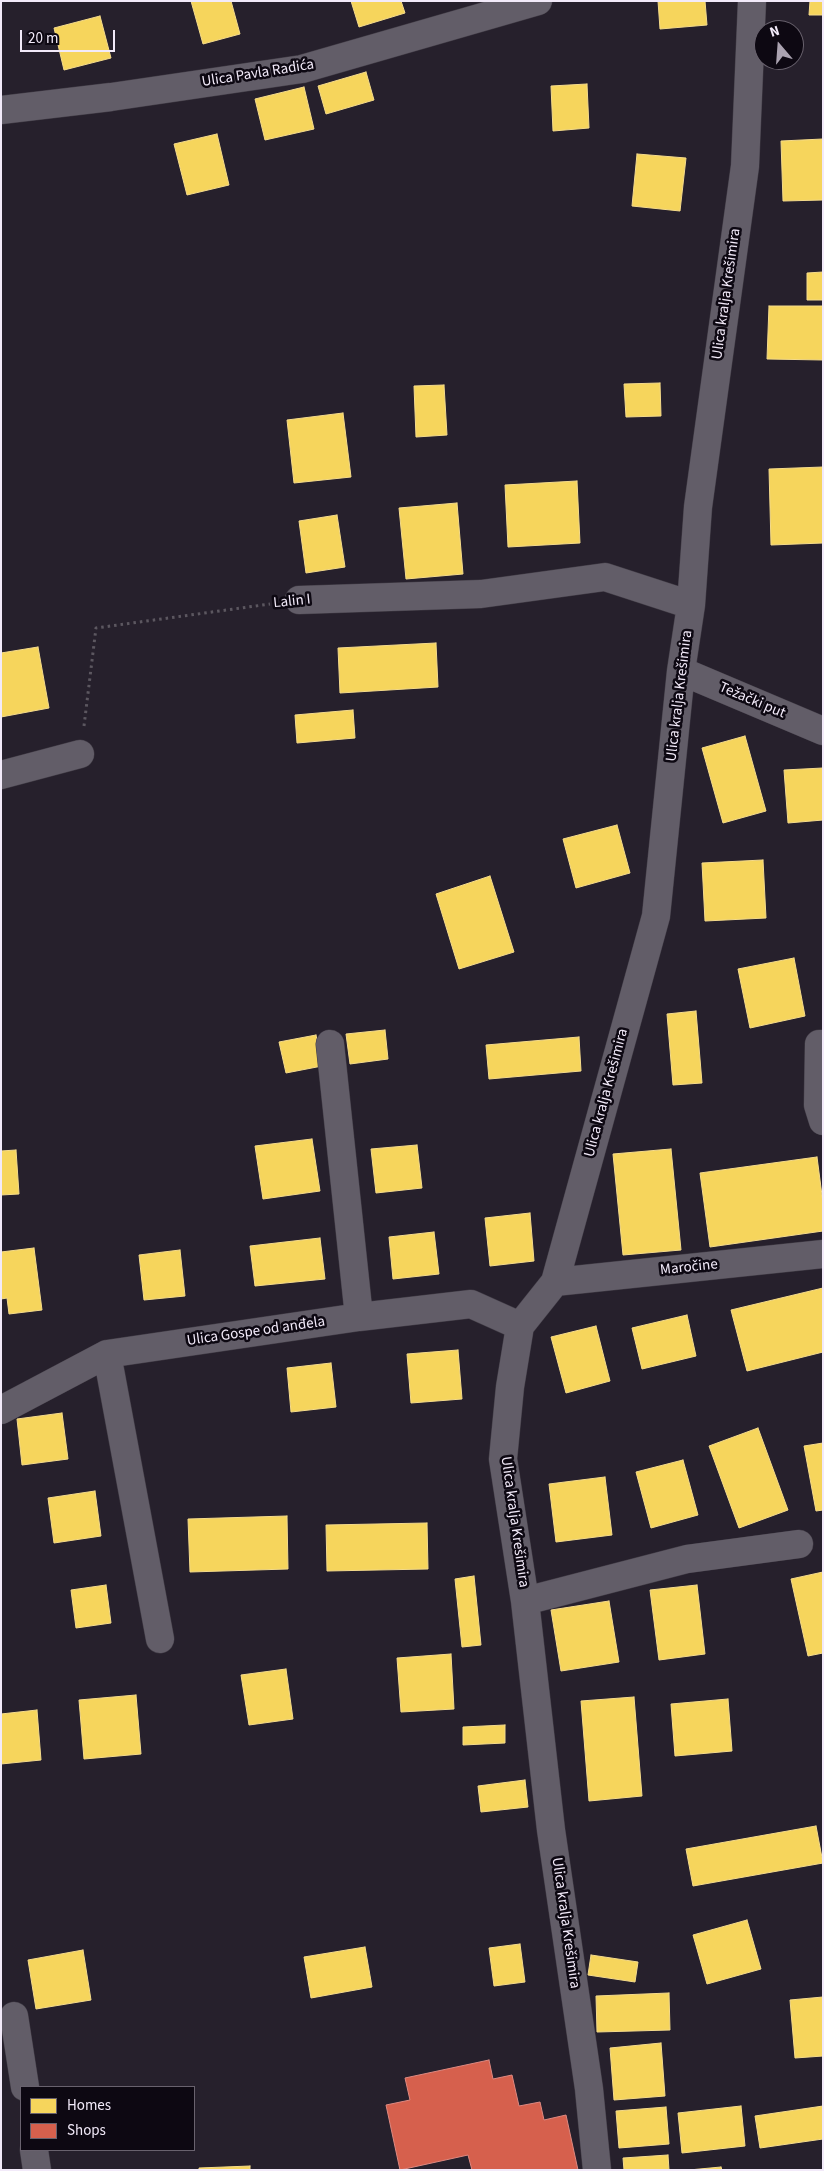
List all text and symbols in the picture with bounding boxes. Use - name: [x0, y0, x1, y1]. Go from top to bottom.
- scale bar: [22, 20, 118, 52]
- north arrow: [754, 20, 804, 70]
- text: N: [767, 21, 782, 43]
- text: 20 m: [28, 28, 58, 49]
- street label: Ulica Pavla Radića: [201, 56, 315, 92]
- street label: Ulica kralja Krešimira: [709, 227, 745, 361]
- street label: Lalin I: [272, 591, 312, 613]
- street label: Ulica kralja Krešimira: [663, 629, 697, 763]
- street label: Težački put: [716, 679, 788, 723]
- street label: Ulica kralja Krešimira: [581, 1027, 633, 1159]
- street label: Maročine: [659, 1256, 719, 1280]
- street label: Ulica Gospe od anđela: [186, 1313, 326, 1351]
- street label: Ulica kralja Krešimira: [496, 1455, 532, 1589]
- street label: Ulica kralja Krešimira: [547, 1856, 583, 1990]
- legend: [20, 2086, 195, 2151]
- text: Homes: [67, 2095, 111, 2116]
- text: Shops: [67, 2120, 106, 2141]

